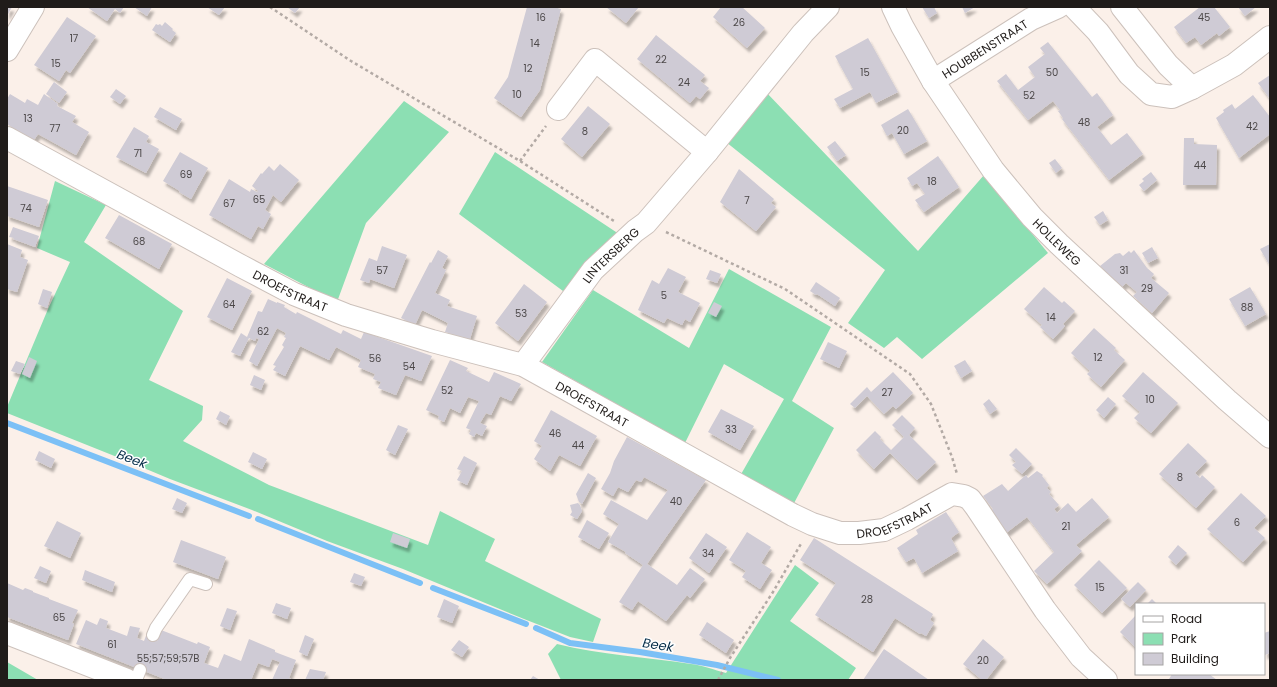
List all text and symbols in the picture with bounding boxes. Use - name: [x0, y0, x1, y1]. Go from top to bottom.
- house number: 16: [536, 10, 546, 25]
- house number: 45: [1198, 10, 1210, 25]
- house number: 26: [733, 15, 745, 30]
- street label: HOUBBENSTRAAT: [938, 15, 1031, 82]
- house number: 17: [70, 31, 79, 46]
- house number: 14: [530, 36, 540, 51]
- house number: 22: [655, 52, 667, 67]
- house number: 15: [51, 56, 61, 71]
- house number: 12: [524, 61, 533, 76]
- house number: 15: [860, 65, 870, 80]
- house number: 50: [1046, 65, 1058, 80]
- house number: 24: [678, 75, 690, 90]
- house number: 10: [512, 87, 522, 102]
- house number: 52: [1023, 88, 1035, 103]
- house number: 13: [23, 111, 33, 126]
- house number: 48: [1078, 115, 1090, 130]
- house number: 42: [1246, 119, 1258, 134]
- house number: 77: [50, 121, 61, 136]
- house number: 20: [897, 123, 909, 138]
- house number: 8: [582, 124, 588, 139]
- house number: 71: [134, 146, 142, 161]
- house number: 44: [1194, 158, 1206, 173]
- house number: 69: [180, 167, 192, 182]
- house number: 18: [927, 174, 937, 189]
- house number: 65: [253, 192, 265, 207]
- house number: 7: [744, 193, 750, 208]
- house number: 67: [223, 196, 235, 211]
- house number: 74: [20, 201, 32, 216]
- street label: HOLLEWEG: [1029, 214, 1085, 269]
- street label: LINTERSBERG: [578, 223, 643, 286]
- house number: 68: [133, 234, 145, 249]
- house number: 57: [376, 263, 388, 278]
- house number: 31: [1119, 263, 1129, 278]
- street label: DROEFSTRAAT: [250, 265, 331, 315]
- house number: 29: [1141, 281, 1153, 296]
- house number: 5: [661, 288, 667, 303]
- house number: 64: [223, 297, 235, 312]
- house number: 88: [1241, 300, 1253, 315]
- house number: 53: [515, 306, 527, 321]
- house number: 14: [1046, 310, 1056, 325]
- house number: 62: [257, 324, 269, 339]
- house number: 12: [1094, 350, 1103, 365]
- house number: 56: [369, 351, 381, 366]
- house number: 54: [403, 359, 415, 374]
- street label: DROEFSTRAAT: [553, 376, 632, 431]
- house number: 52: [441, 383, 453, 398]
- house number: 27: [881, 385, 893, 400]
- house number: 10: [1145, 392, 1155, 407]
- house number: 33: [725, 422, 737, 437]
- house number: 46: [549, 426, 561, 441]
- house number: 44: [572, 438, 584, 453]
- water label: Beek: [114, 445, 151, 474]
- house number: 8: [1177, 470, 1183, 485]
- house number: 40: [670, 494, 682, 509]
- street label: DROEFSTRAAT: [856, 498, 936, 542]
- house number: 6: [1234, 515, 1240, 530]
- house number: 21: [1062, 519, 1070, 534]
- house number: 34: [702, 546, 714, 561]
- house number: 15: [1095, 580, 1105, 595]
- house number: 28: [861, 592, 873, 607]
- legend: [1135, 603, 1265, 675]
- house number: 65: [53, 610, 65, 625]
- text: Road: [1171, 610, 1202, 627]
- text: Park: [1171, 630, 1198, 647]
- water label: Beek: [641, 633, 676, 657]
- house number: 61: [107, 637, 117, 652]
- text: Building: [1171, 650, 1219, 667]
- house number: 55;57;59;57B: [137, 651, 199, 666]
- house number: 20: [977, 653, 989, 668]

